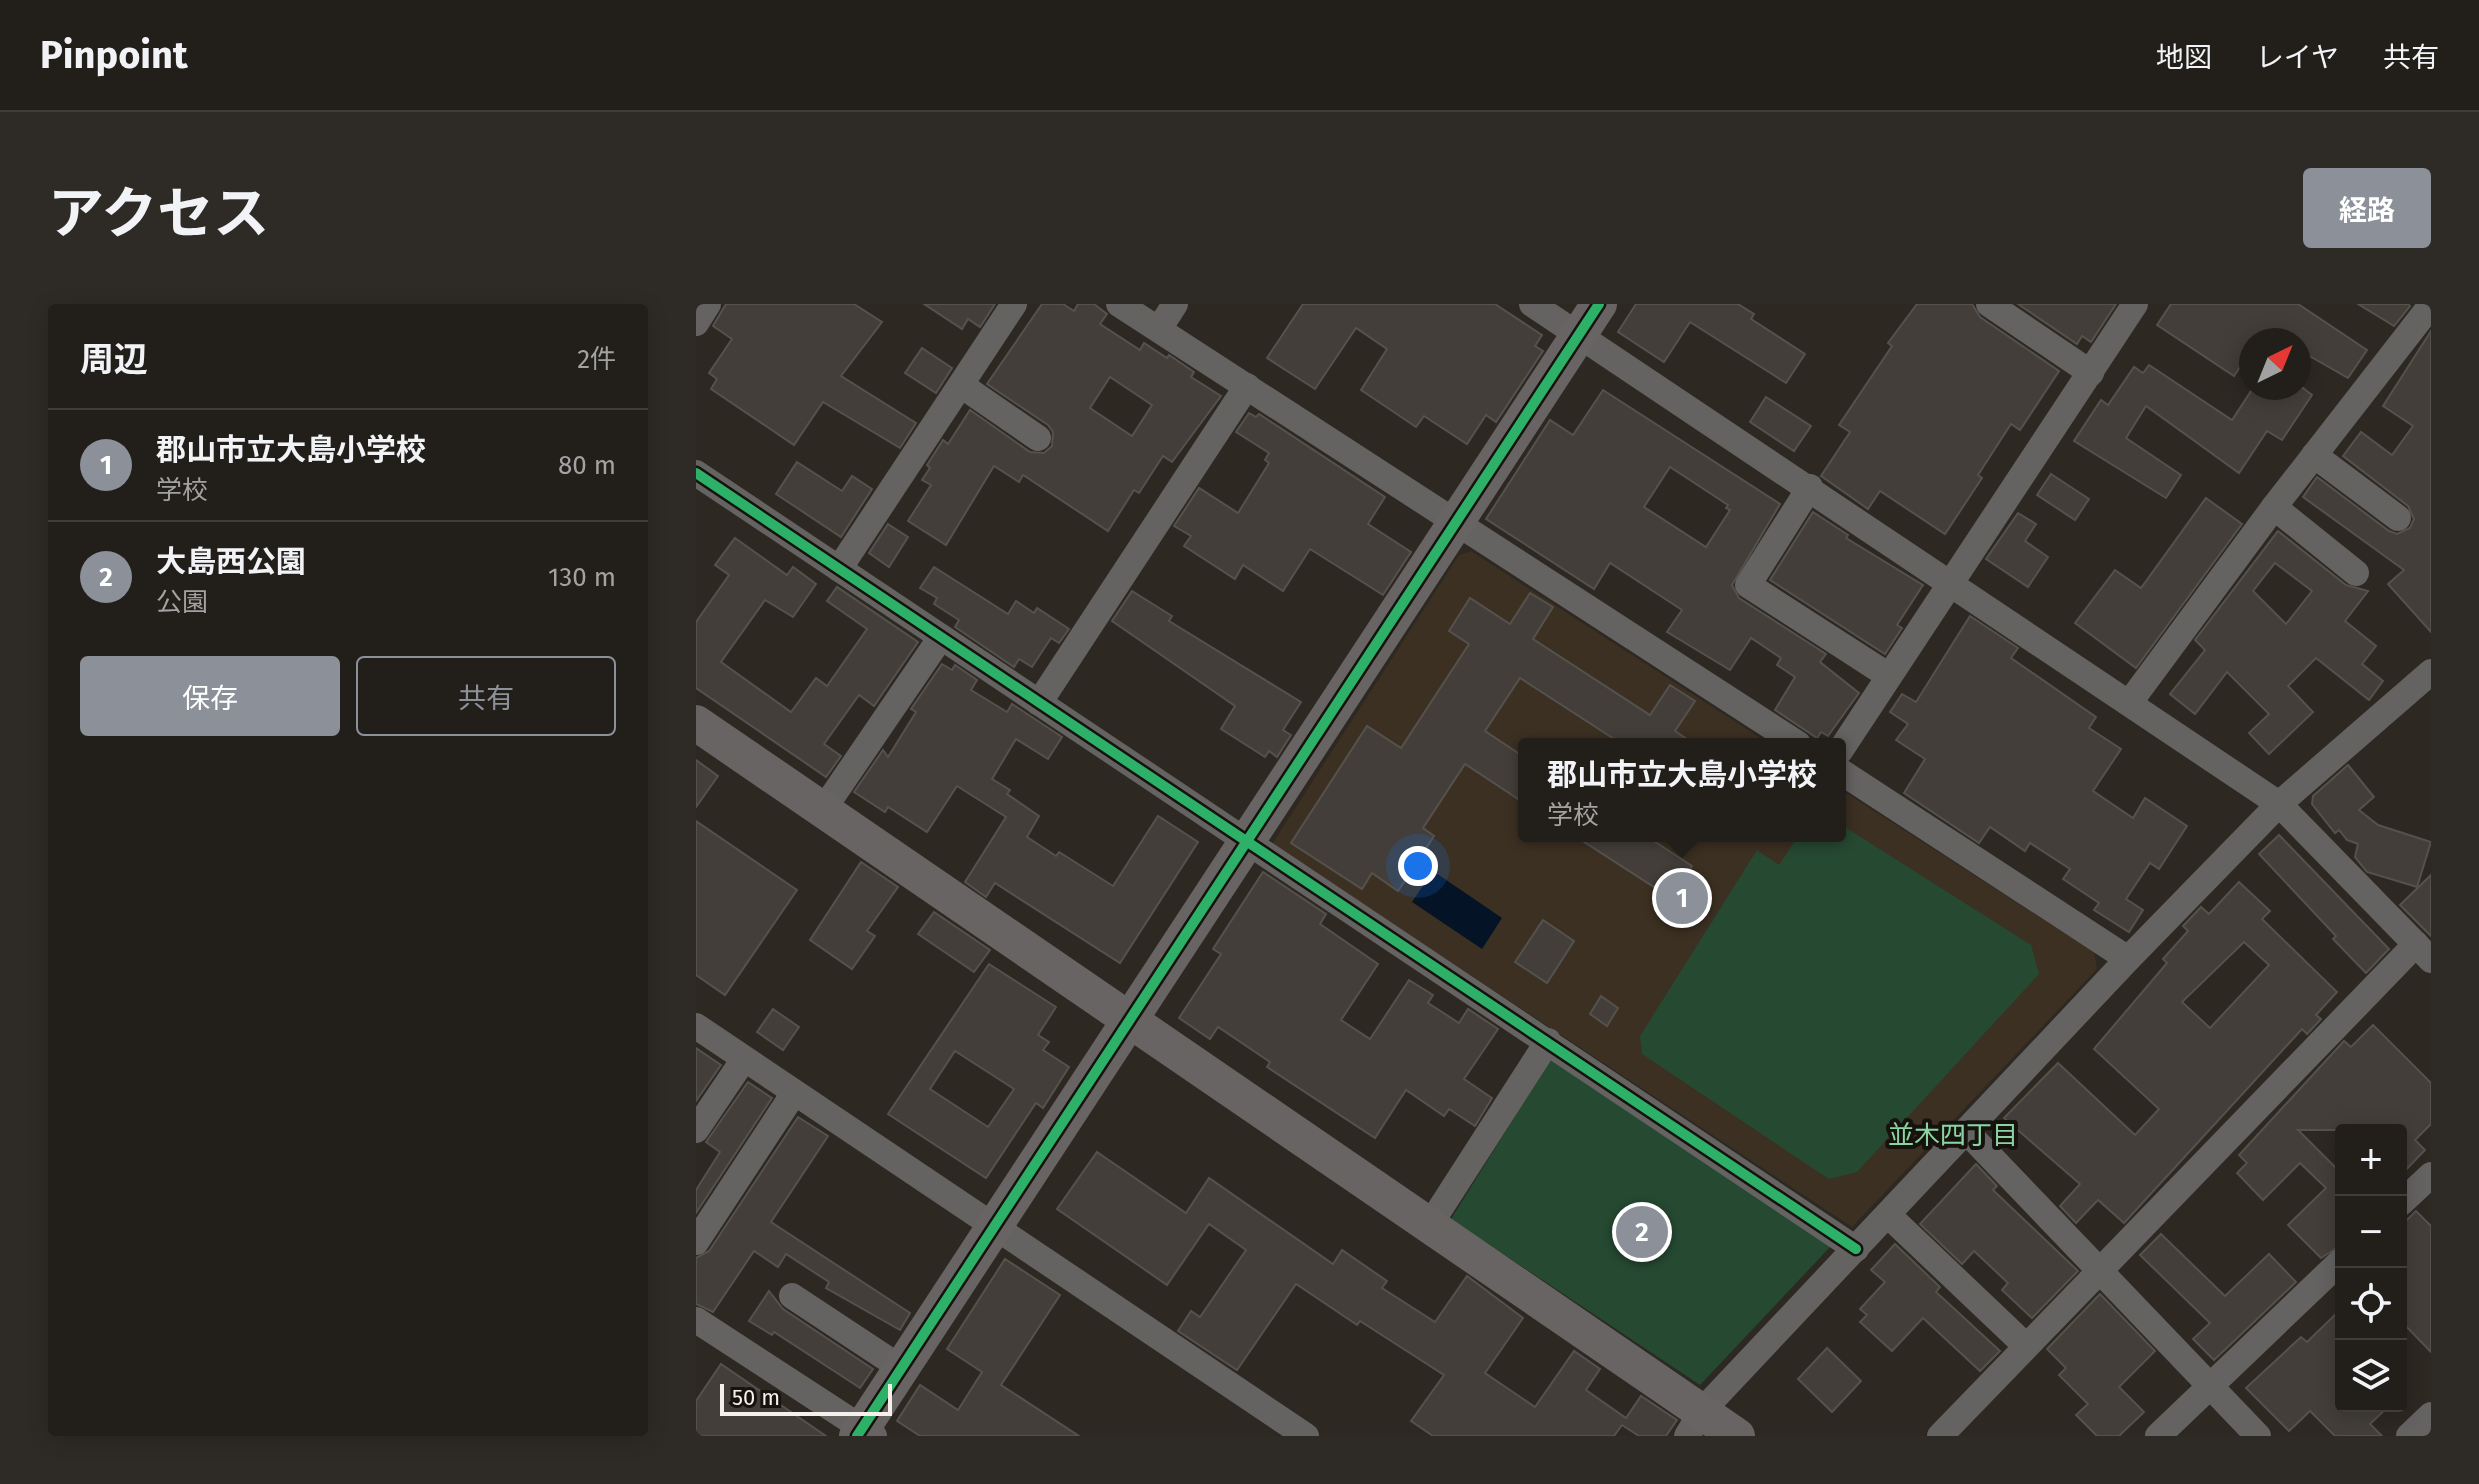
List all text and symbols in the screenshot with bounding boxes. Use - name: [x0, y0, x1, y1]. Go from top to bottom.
- text: Pinpoint: [40, 32, 188, 78]
- text: 地図: [2156, 41, 2212, 74]
- text: レイヤ: [2256, 41, 2339, 74]
- text: 共有: [2383, 41, 2439, 74]
- button: 経路: [2303, 168, 2431, 248]
- text: アクセス: [48, 181, 269, 248]
- north arrow: [2239, 328, 2311, 400]
- text: 周辺: [80, 339, 148, 380]
- text: 2件: [577, 344, 616, 375]
- text: 郡山市立大島小学校: [156, 432, 426, 468]
- text: 1: [100, 450, 112, 481]
- text: 80 m: [558, 450, 616, 481]
- text: 学校: [156, 475, 208, 506]
- text: 大島西公園: [156, 544, 306, 580]
- text: 2: [99, 562, 113, 593]
- text: 130 m: [548, 562, 616, 593]
- text: 公園: [156, 587, 208, 618]
- button: 保存: [80, 656, 340, 736]
- button: 共有: [356, 656, 616, 736]
- popup: [1518, 738, 1846, 842]
- text: 郡山市立大島小学校: [1547, 757, 1817, 793]
- text: 学校: [1547, 800, 1599, 831]
- your location: [1398, 846, 1438, 886]
- pin: 1: [1656, 868, 1708, 928]
- district label: 並木四丁目: [1888, 1120, 2018, 1151]
- map controls: [2335, 1124, 2407, 1412]
- button: +: [2335, 1124, 2407, 1196]
- button: −: [2335, 1196, 2407, 1268]
- pin: 2: [1616, 1202, 1668, 1262]
- button: locate: [2335, 1268, 2407, 1340]
- button: layers: [2335, 1340, 2407, 1412]
- scale bar: [720, 1380, 892, 1416]
- text: 50 m: [732, 1384, 780, 1411]

